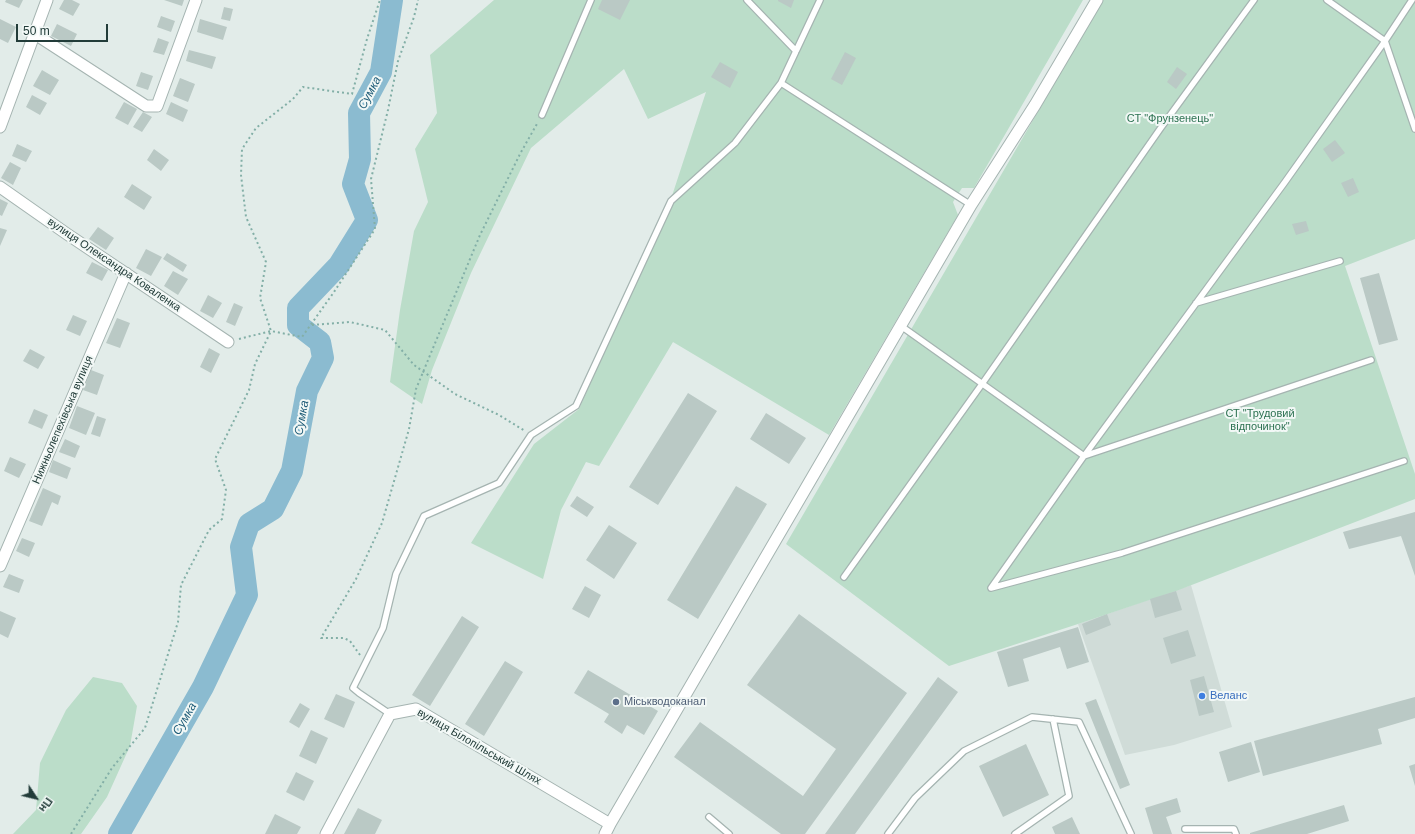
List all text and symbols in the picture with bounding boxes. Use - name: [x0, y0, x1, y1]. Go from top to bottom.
- scale bar: [18, 16, 110, 42]
- text: 50 m: [23, 24, 50, 38]
- water label: Сумка: [355, 74, 385, 112]
- park label: СТ "Фрунзенець": [1127, 112, 1213, 126]
- street label: вулиця Олександра Коваленка: [45, 215, 183, 315]
- street label: Нижньолепехівська вулиця: [30, 354, 96, 486]
- water label: Сумка: [292, 399, 312, 437]
- park label: СТ "Трудовий відпочинок": [1225, 407, 1295, 433]
- place label: Веланс: [1210, 689, 1247, 703]
- marker: Веланс: [1197, 691, 1207, 701]
- place label: Міськводоканал: [624, 695, 706, 709]
- marker: Міськводоканал: [611, 697, 621, 707]
- water label: Сумка: [170, 700, 200, 738]
- street label: вулиця Білопільський Шлях: [415, 706, 543, 788]
- north arrow: [16, 778, 56, 818]
- text: Пн: [37, 795, 55, 814]

